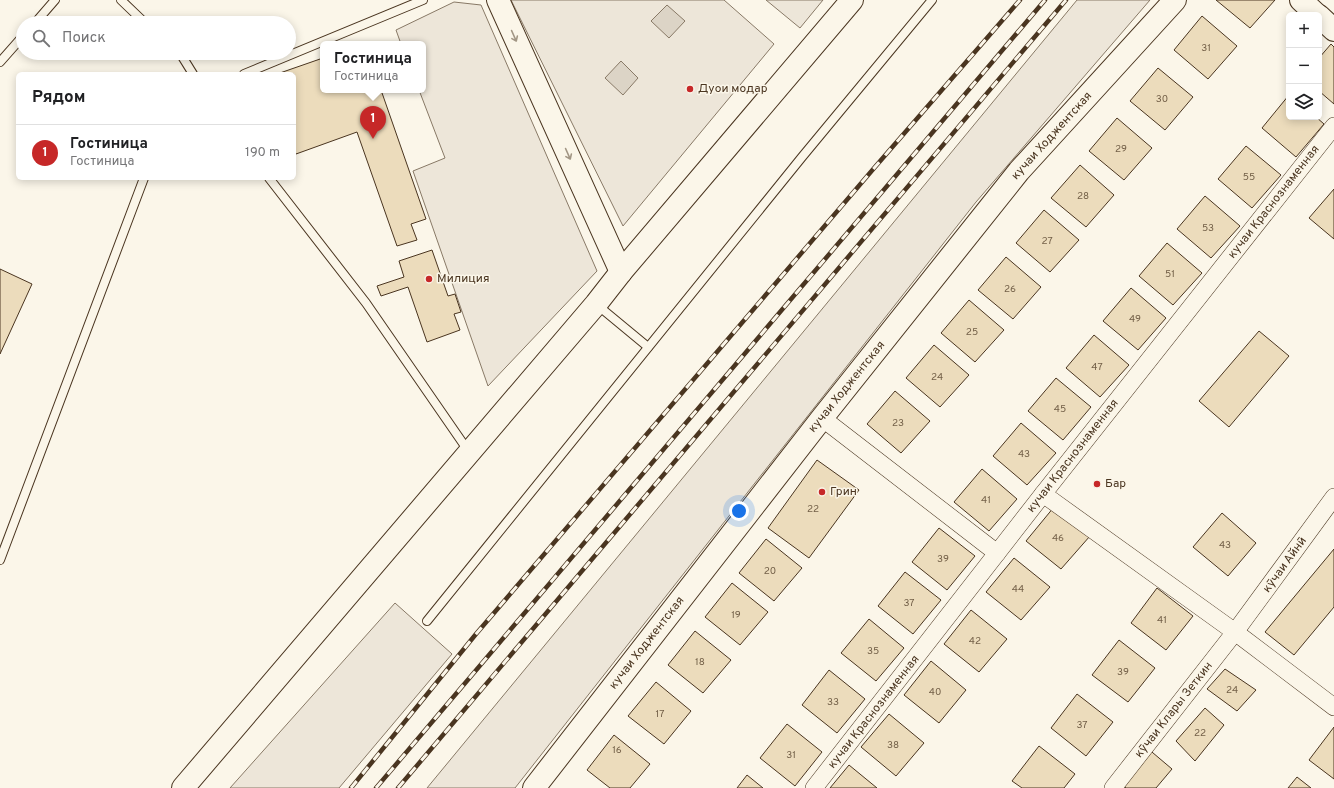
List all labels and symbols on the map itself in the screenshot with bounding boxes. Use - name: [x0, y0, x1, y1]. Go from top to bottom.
- one-way arrow: [511, 29, 518, 41]
- house number: 31: [1201, 42, 1211, 55]
- place label: Дуои модар: [698, 81, 768, 97]
- marker: Дуои модар: [685, 84, 695, 94]
- street label: кучаи Ходжентская: [1008, 88, 1096, 184]
- house number: 30: [1156, 93, 1168, 106]
- pin: 1: [360, 106, 386, 139]
- street label: кучаи Краснознаменная: [1225, 142, 1323, 262]
- house number: 29: [1115, 143, 1127, 156]
- one-way arrow: [565, 148, 572, 160]
- house number: 55: [1243, 171, 1255, 184]
- house number: 28: [1077, 190, 1089, 203]
- house number: 53: [1202, 222, 1214, 235]
- house number: 27: [1041, 235, 1053, 248]
- house number: 51: [1165, 268, 1175, 281]
- place label: Милиция: [437, 271, 490, 287]
- marker: Милиция: [424, 274, 434, 284]
- house number: 26: [1004, 283, 1016, 296]
- house number: 49: [1129, 313, 1141, 326]
- house number: 25: [966, 326, 978, 339]
- street label: кучаи Ходжентская: [805, 338, 889, 436]
- house number: 47: [1091, 361, 1103, 374]
- house number: 24: [931, 371, 943, 384]
- street label: кучаи Краснознаменная: [1024, 396, 1122, 516]
- house number: 45: [1054, 403, 1066, 416]
- house number: 23: [892, 417, 904, 430]
- house number: 43: [1018, 448, 1030, 461]
- place label: Бар: [1105, 476, 1126, 492]
- marker: Бар: [1092, 479, 1102, 489]
- place label: Грин: [830, 484, 857, 500]
- marker: Грин: [817, 487, 827, 497]
- house number: 41: [981, 494, 991, 507]
- your location: [729, 501, 749, 521]
- house number: 22: [807, 503, 819, 516]
- house number: 46: [1052, 532, 1064, 545]
- street label: кӯчаи Айнӣ: [1259, 534, 1311, 596]
- house number: 43: [1219, 539, 1231, 552]
- house number: 39: [937, 553, 949, 566]
- house number: 20: [764, 565, 776, 578]
- house number: 44: [1012, 583, 1024, 596]
- street label: кучаи Ходжентская: [606, 593, 688, 693]
- house number: 37: [903, 597, 915, 610]
- house number: 19: [731, 609, 741, 622]
- house number: 41: [1157, 614, 1167, 627]
- house number: 42: [969, 635, 981, 648]
- house number: 35: [867, 645, 879, 658]
- street label: кучаи Краснознаменная: [825, 652, 923, 772]
- house number: 18: [695, 656, 705, 669]
- street label: кӯчаи Клары Зеткин: [1131, 659, 1217, 761]
- house number: 39: [1117, 666, 1129, 679]
- house number: 24: [1226, 684, 1238, 697]
- house number: 40: [929, 686, 941, 699]
- house number: 33: [827, 696, 839, 709]
- house number: 17: [656, 708, 664, 721]
- house number: 37: [1076, 719, 1088, 732]
- house number: 22: [1194, 727, 1206, 740]
- house number: 38: [887, 739, 899, 752]
- house number: 16: [612, 744, 622, 757]
- house number: 31: [786, 749, 796, 762]

